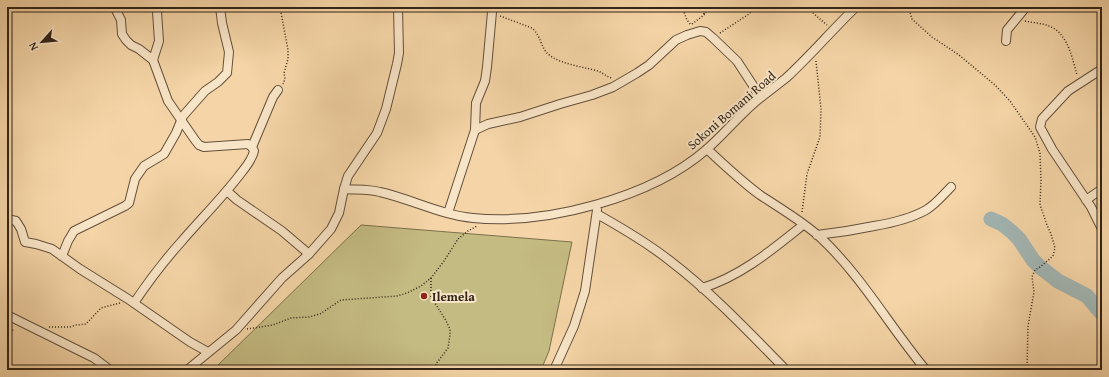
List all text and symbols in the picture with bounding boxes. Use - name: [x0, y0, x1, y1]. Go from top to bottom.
- north arrow: [22, 22, 62, 62]
- text: N: [24, 39, 42, 53]
- street label: Sokoni Bomani Road: [683, 67, 780, 154]
- place label: Ilemela: [432, 287, 475, 306]
- marker: Ilemela: [419, 291, 429, 301]

